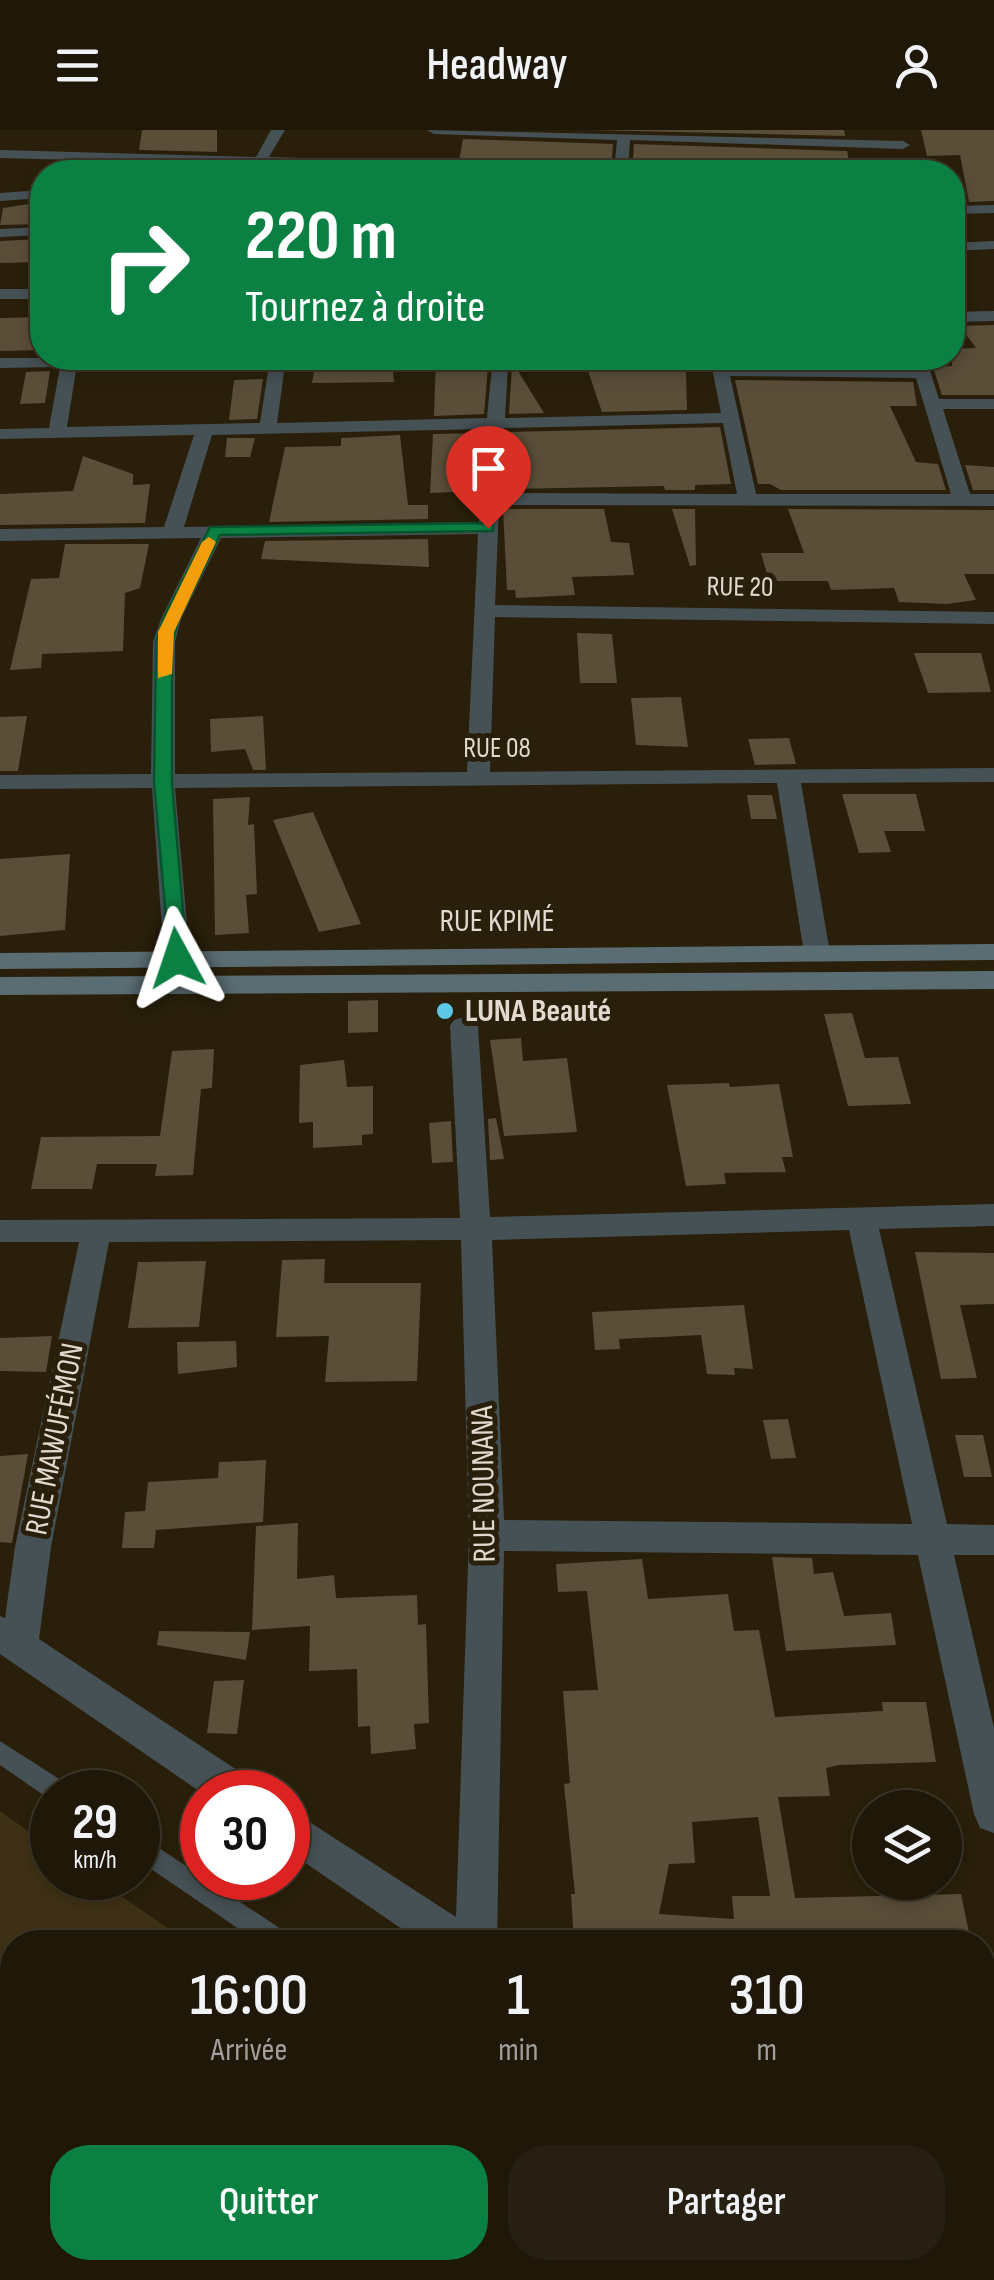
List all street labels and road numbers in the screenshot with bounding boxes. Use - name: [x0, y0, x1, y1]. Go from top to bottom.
- street label: RUE 20: [706, 570, 774, 604]
- street label: RUE 08: [463, 732, 531, 765]
- street label: RUE KPIMÉ: [439, 902, 555, 941]
- street label: RUE MAWUFÉMON: [17, 1340, 93, 1538]
- street label: RUE NOUNANA: [463, 1405, 505, 1563]

